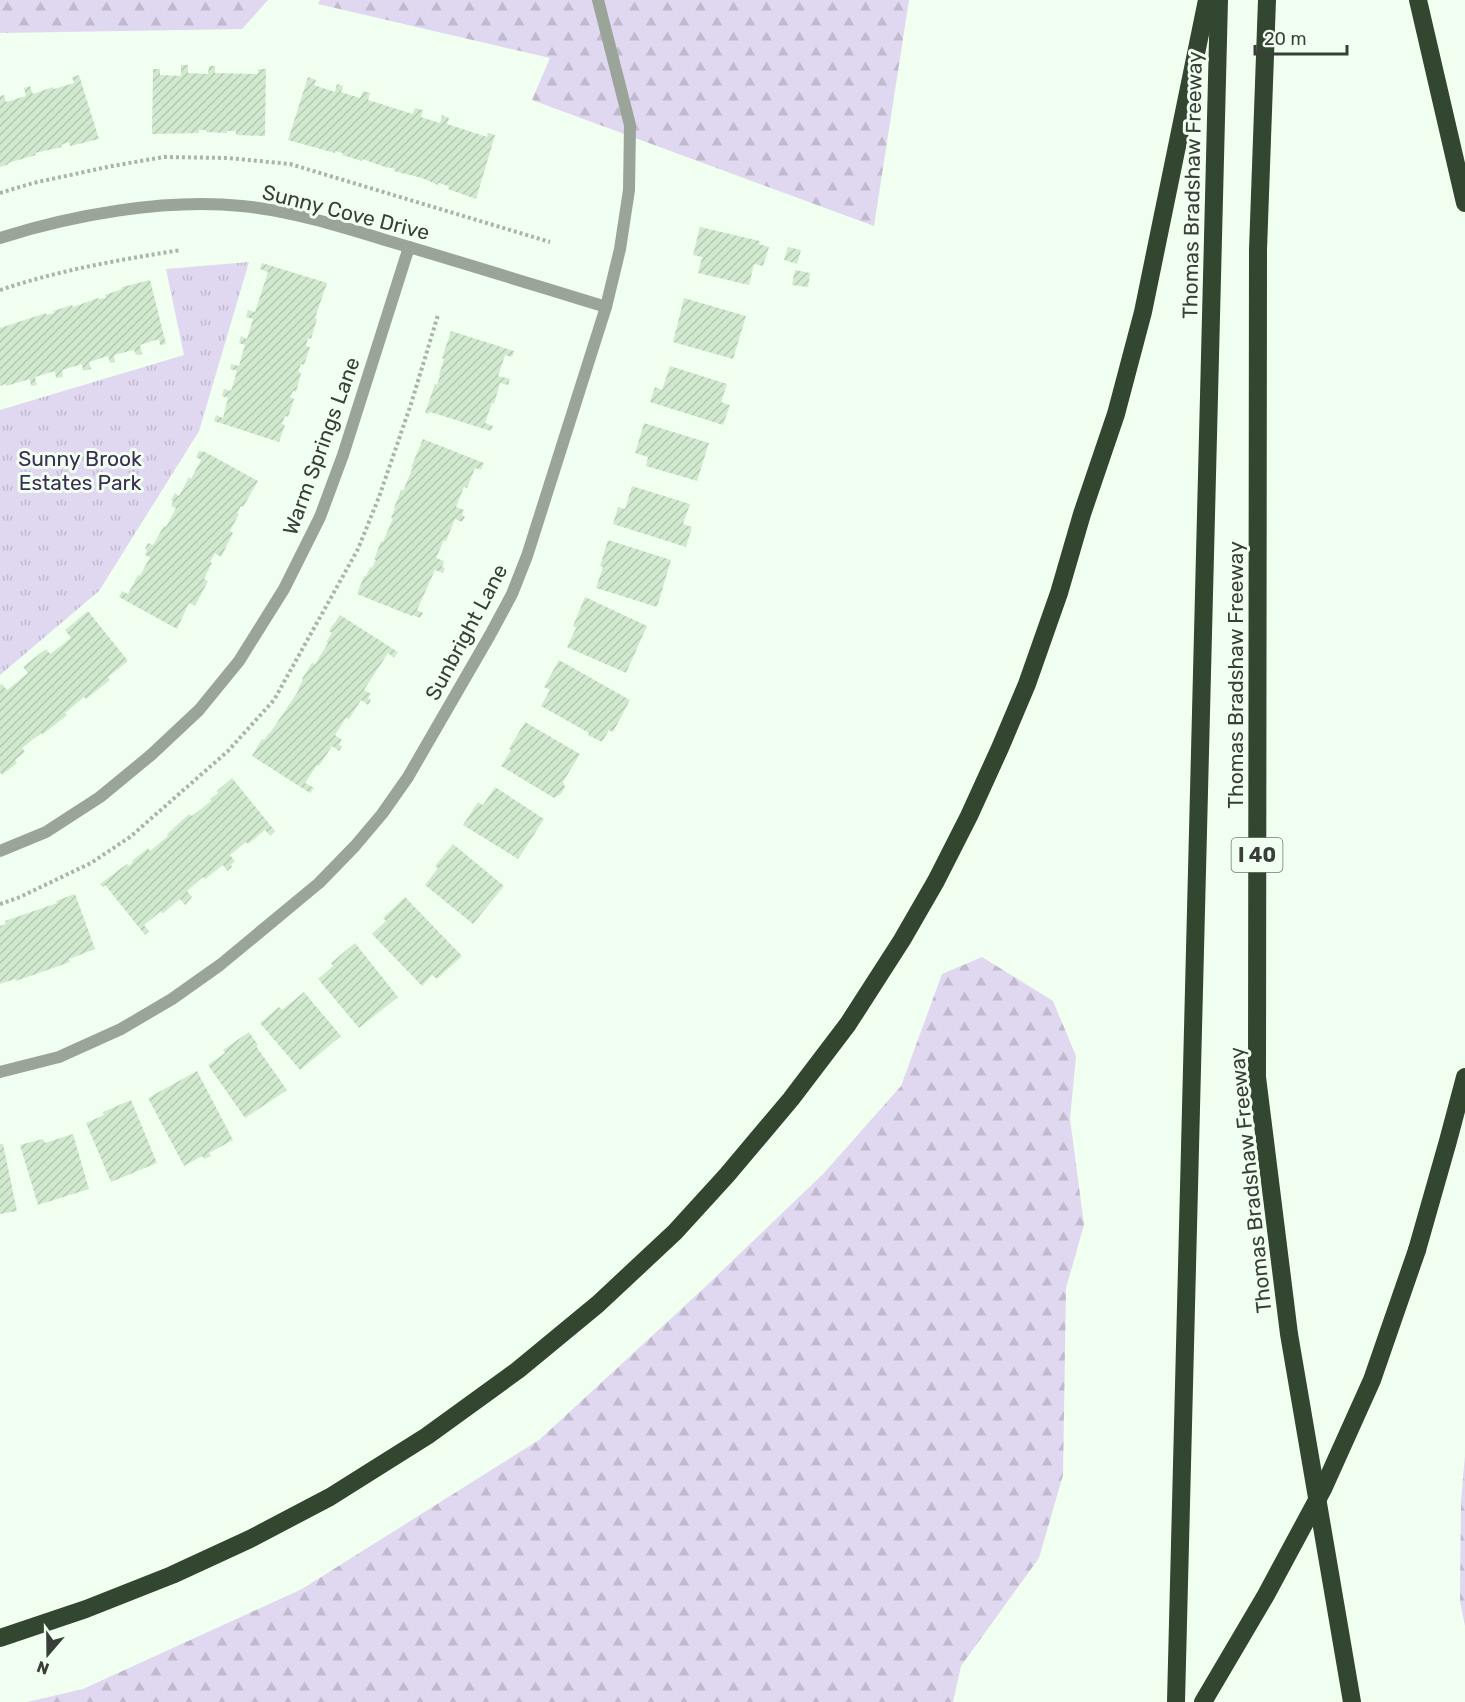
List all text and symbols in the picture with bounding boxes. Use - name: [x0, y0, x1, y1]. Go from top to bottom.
- scale bar: [1255, 18, 1346, 56]
- text: 20 m: [1264, 28, 1306, 50]
- street label: Thomas Bradshaw Freeway: [1177, 51, 1207, 319]
- street label: Sunny Cove Drive: [260, 179, 432, 245]
- street label: Warm Springs Lane: [277, 354, 365, 538]
- park label: Sunny Brook Estates Park: [18, 446, 142, 495]
- street label: Thomas Bradshaw Freeway: [1223, 541, 1248, 809]
- street label: Sunbright Lane: [420, 560, 512, 704]
- road number: I 40: [1232, 838, 1282, 872]
- street label: Thomas Bradshaw Freeway: [1224, 1045, 1276, 1314]
- north arrow: [18, 1624, 78, 1684]
- text: N: [34, 1657, 52, 1679]

